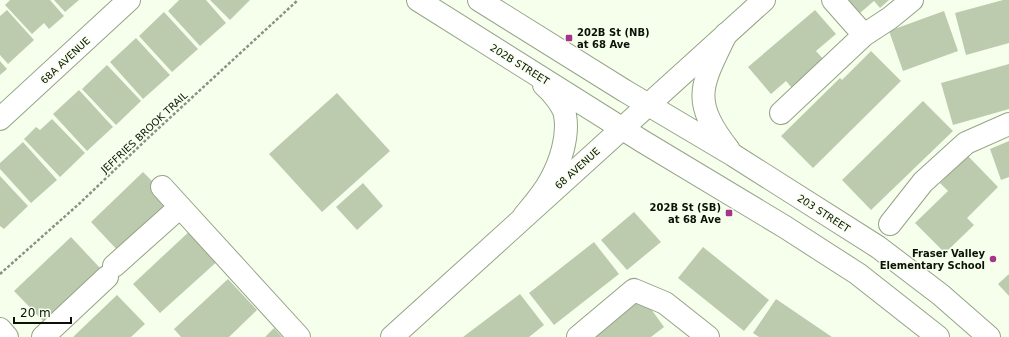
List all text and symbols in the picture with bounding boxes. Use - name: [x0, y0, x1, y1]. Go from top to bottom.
- place label: 202B St (NB) at 68 Ave: [577, 27, 650, 50]
- marker: 202B St (NB) at 68 Ave: [564, 33, 574, 43]
- street label: 68A AVENUE: [38, 35, 92, 86]
- street label: 202B STREET: [488, 42, 552, 87]
- street label: JEFFRIES BROOK TRAIL: [98, 89, 190, 176]
- street label: 68 AVENUE: [553, 145, 602, 191]
- street label: 203 STREET: [795, 192, 853, 235]
- place label: 202B St (SB) at 68 Ave: [650, 202, 721, 225]
- marker: 202B St (SB) at 68 Ave: [724, 208, 734, 218]
- place label: Fraser Valley Elementary School: [880, 248, 985, 271]
- marker: Fraser Valley Elementary School: [988, 254, 998, 264]
- scale bar: [14, 299, 71, 325]
- text: 20 m: [20, 306, 51, 320]

